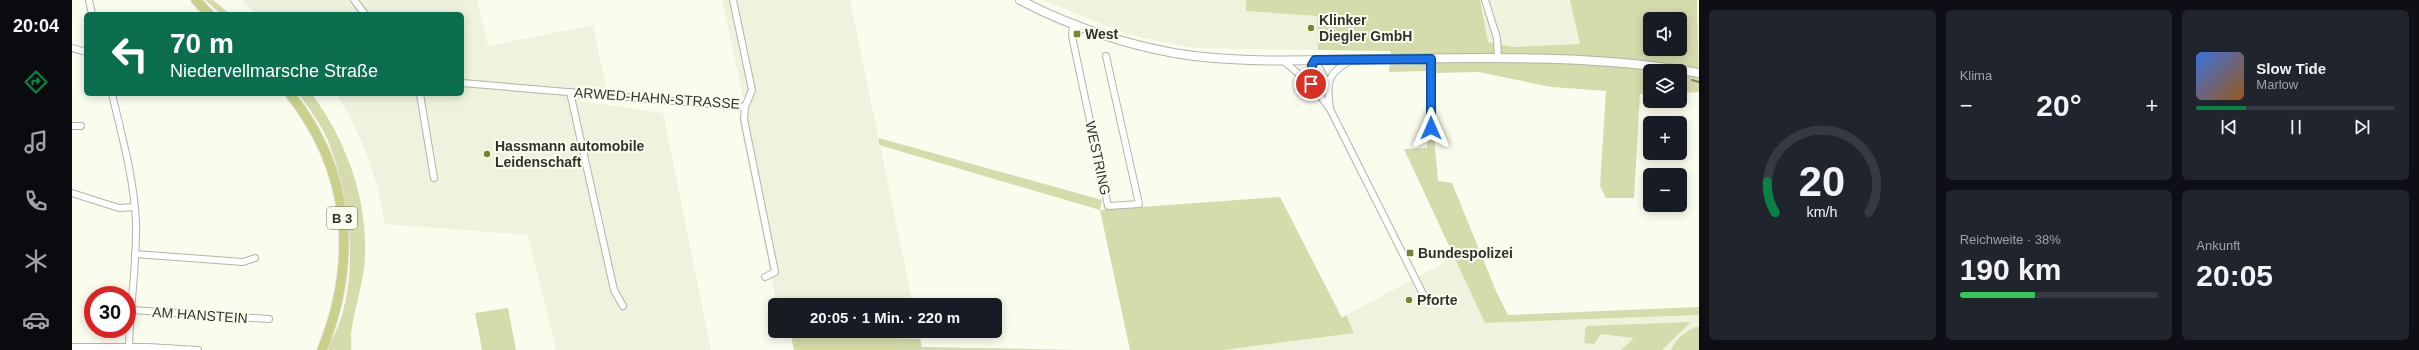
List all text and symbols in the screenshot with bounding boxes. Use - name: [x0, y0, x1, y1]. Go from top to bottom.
- place label: Klinker Diegler GmbH: [1319, 12, 1412, 44]
- map controls: [1643, 12, 1687, 212]
- button: sound: [1643, 12, 1687, 56]
- text: 20:04: [13, 16, 59, 36]
- marker: Klinker Diegler GmbH: [1306, 23, 1316, 33]
- place label: West: [1085, 26, 1119, 42]
- icon: left: [104, 28, 156, 80]
- text: 70 m: [170, 28, 234, 59]
- marker: West: [1072, 29, 1082, 39]
- text: Slow Tide: [2256, 60, 2326, 77]
- text: Niedervellmarsche Straße: [170, 61, 378, 81]
- button: layers: [1643, 64, 1687, 108]
- pin: [1294, 67, 1328, 101]
- icon: directions: [22, 68, 50, 96]
- text: Klima: [1960, 68, 1992, 83]
- icon: arrive: [1300, 73, 1322, 95]
- text: Marlow: [2256, 77, 2298, 92]
- street label: ARWED-HAHN-STRASSE: [574, 84, 740, 112]
- text: 20°: [2036, 89, 2082, 122]
- text: −: [1960, 93, 1973, 118]
- text: +: [2145, 93, 2158, 118]
- position arrow: [1410, 107, 1452, 149]
- button: +: [1643, 116, 1687, 160]
- icon: previous: [2218, 116, 2240, 138]
- icon: pause: [2285, 116, 2307, 138]
- icon: next: [2351, 116, 2373, 138]
- street label: WESTRING: [1082, 119, 1114, 197]
- icon: music: [22, 128, 50, 156]
- place label: Hassmann automobile Leidenschaft: [495, 138, 645, 170]
- marker: Hassmann automobile Leidenschaft: [482, 149, 492, 159]
- text: 20: [1799, 158, 1845, 205]
- button: −: [1643, 168, 1687, 212]
- icon: phone: [22, 187, 50, 215]
- text: km/h: [1807, 204, 1838, 220]
- road number: B 3: [327, 207, 357, 229]
- text: Reichweite · 38%: [1960, 232, 2061, 247]
- text: Ankunft: [2196, 238, 2240, 253]
- place label: Bundespolizei: [1418, 245, 1513, 261]
- icon: climate: [22, 247, 50, 275]
- marker: Bundespolizei: [1405, 248, 1415, 258]
- text: 190 km: [1960, 253, 2061, 286]
- text: 20:05: [2196, 259, 2273, 292]
- speed limit sign: 30: [84, 286, 136, 338]
- place label: Pforte: [1417, 292, 1458, 308]
- marker: Pforte: [1404, 295, 1414, 305]
- street label: AM HANSTEIN: [152, 304, 248, 326]
- icon: car: [22, 306, 50, 334]
- text: 20:05 · 1 Min. · 220 m: [810, 309, 960, 326]

